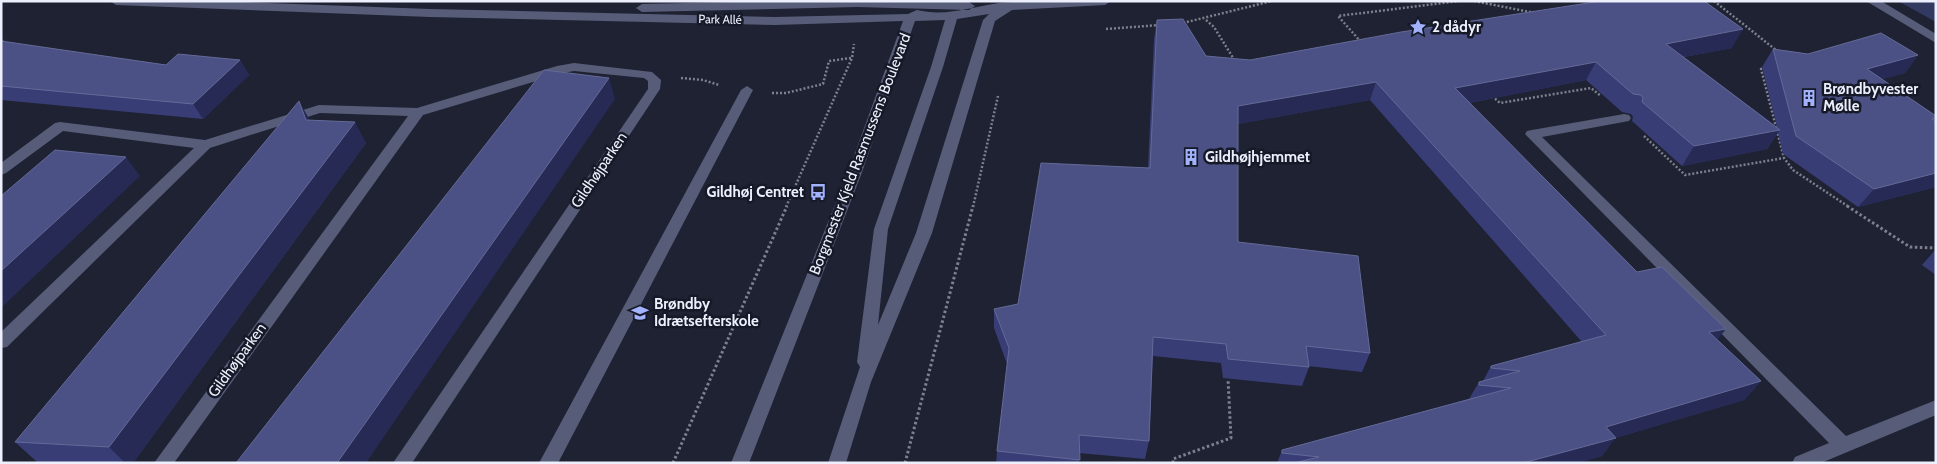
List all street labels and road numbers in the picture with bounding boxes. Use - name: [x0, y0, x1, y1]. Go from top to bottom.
- street label: Park Allé: [698, 11, 742, 27]
- street label: Borgmester Kjeld Rasmussens Boulevard: [806, 31, 914, 277]
- street label: Gildhøjparken: [567, 129, 631, 211]
- street label: Gildhøjparken: [204, 319, 270, 401]

